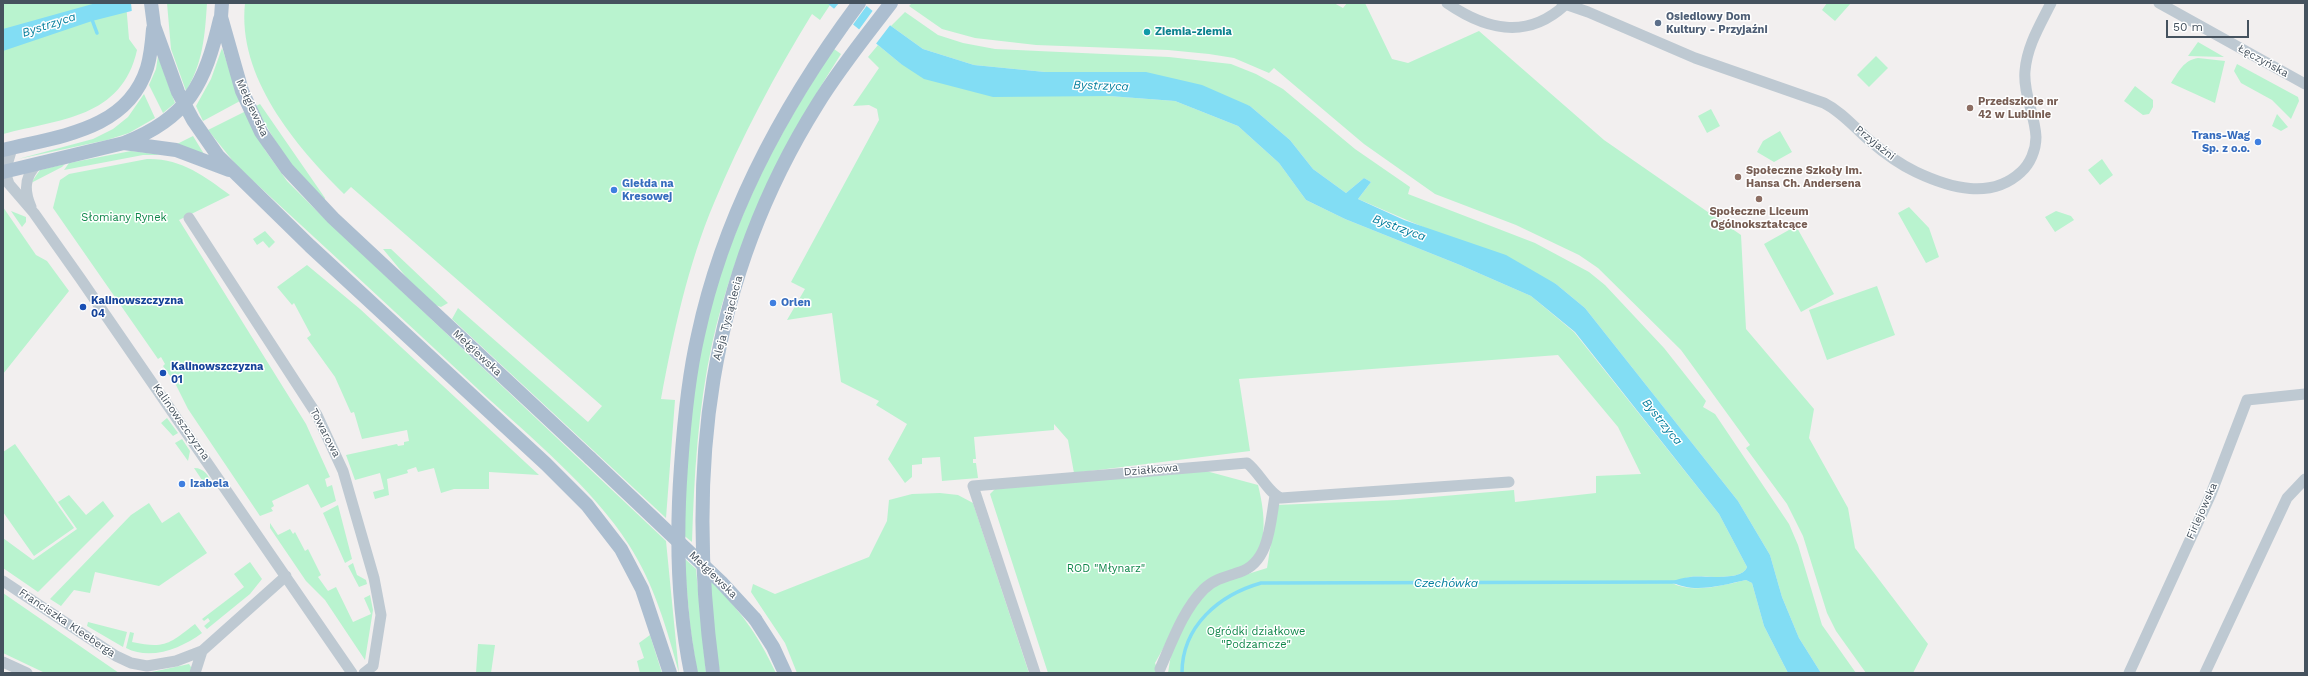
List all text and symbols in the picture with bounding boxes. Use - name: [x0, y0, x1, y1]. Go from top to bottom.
- water label: Bystrzyca: [20, 10, 78, 40]
- place label: Osiedlowy Dom Kultury - Przyjaźni: [1666, 10, 1768, 36]
- scale bar: [2168, 12, 2251, 38]
- marker: Osiedlowy Dom Kultury - Przyjaźni: [1653, 18, 1663, 28]
- text: 50 m: [2173, 20, 2203, 34]
- place label: Ziemia-ziemia: [1155, 25, 1232, 39]
- marker: Ziemia-ziemia: [1142, 27, 1152, 37]
- street label: Łęczyńska: [2235, 42, 2291, 80]
- street label: Mełgiewska: [233, 77, 271, 139]
- water label: Bystrzyca: [1073, 78, 1129, 94]
- place label: Przedszkole nr 42 w Lublinie: [1978, 95, 2058, 121]
- marker: Przedszkole nr 42 w Lublinie: [1965, 103, 1975, 113]
- street label: Przyjaźni: [1852, 123, 1898, 163]
- place label: Trans-Wag Sp. z o.o.: [2191, 129, 2250, 155]
- marker: Trans-Wag Sp. z o.o.: [2253, 137, 2263, 147]
- place label: Społeczne Szkoły im. Hansa Ch. Andersena: [1746, 164, 1862, 190]
- marker: Społeczne Szkoły im. Hansa Ch. Andersena: [1733, 172, 1743, 182]
- place label: Giełda na Kresowej: [622, 177, 674, 203]
- marker: Giełda na Kresowej: [609, 185, 619, 195]
- marker: Społeczne Liceum Ogólnokształcące: [1754, 194, 1764, 204]
- place label: Społeczne Liceum Ogólnokształcące: [1709, 205, 1809, 231]
- park label: Słomiany Rynek: [81, 211, 167, 225]
- water label: Bystrzyca: [1370, 212, 1428, 244]
- street label: Aleja Tysiąclecia: [710, 274, 746, 362]
- place label: Kalinowszczyzna 04: [91, 294, 183, 320]
- place label: Orlen: [781, 296, 811, 310]
- marker: Orlen: [768, 298, 778, 308]
- marker: Kalinowszczyzna 04: [78, 302, 88, 312]
- street label: Mełgiewska: [450, 327, 504, 379]
- place label: Kalinowszczyzna 01: [171, 360, 263, 386]
- marker: Kalinowszczyzna 01: [158, 368, 168, 378]
- street label: Kalinowszczyzna: [150, 381, 212, 463]
- water label: Bystrzyca: [1639, 396, 1685, 448]
- street label: Towarowa: [307, 406, 343, 460]
- street label: Działkowa: [1123, 461, 1179, 479]
- place label: Izabela: [190, 477, 229, 491]
- marker: Izabela: [177, 479, 187, 489]
- street label: Firlejowska: [2184, 481, 2220, 541]
- street label: Mełgiewska: [686, 549, 740, 601]
- park label: ROD "Młynarz": [1067, 562, 1145, 576]
- water label: Czechówka: [1414, 576, 1478, 590]
- street label: Franciszka Kleeberga: [16, 586, 118, 660]
- park label: Ogródki działkowe "Podzamcze": [1207, 625, 1305, 651]

